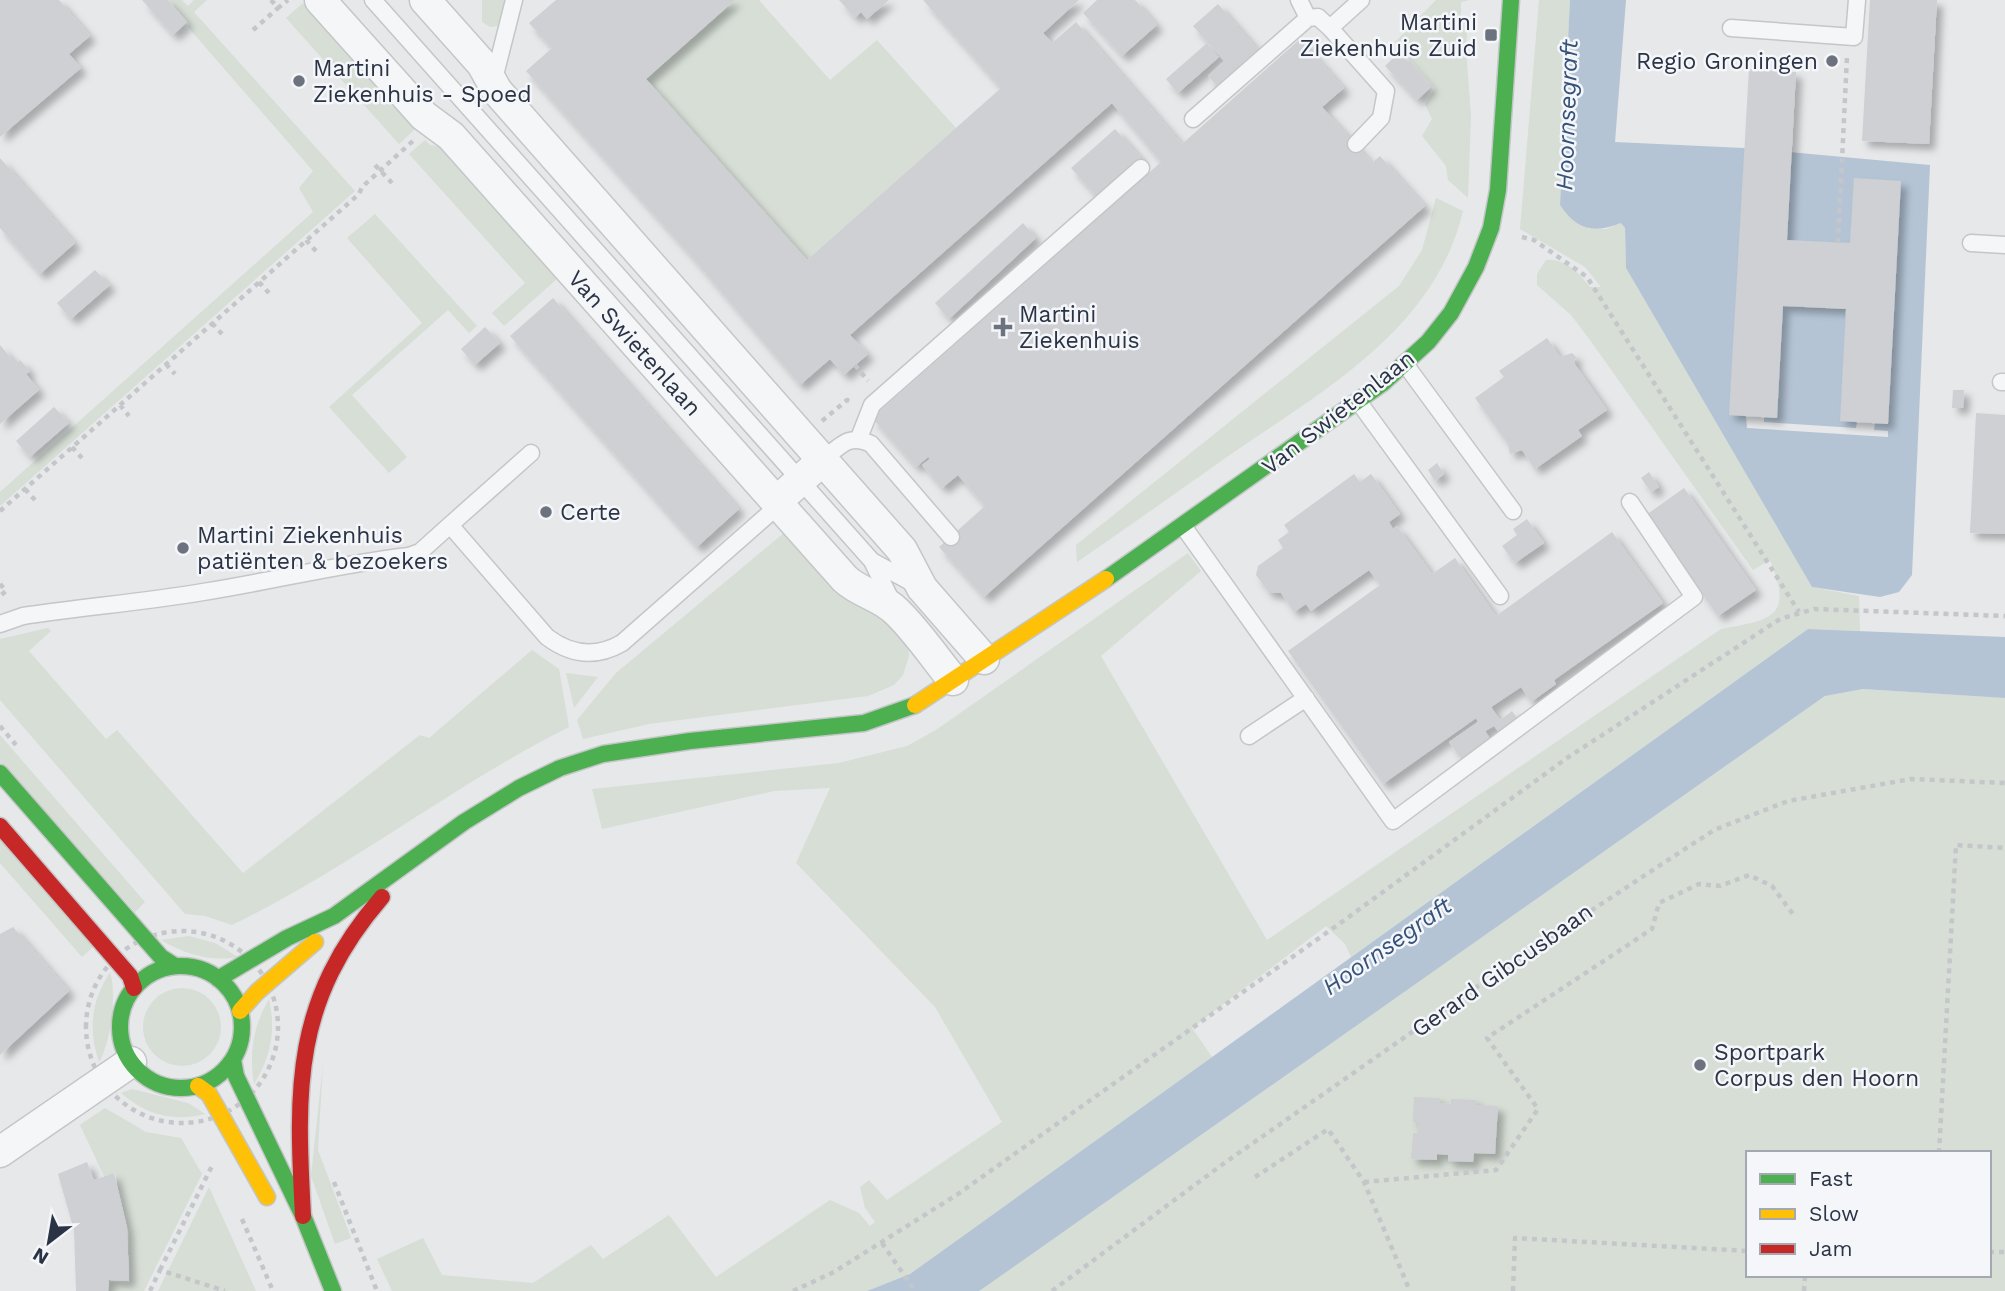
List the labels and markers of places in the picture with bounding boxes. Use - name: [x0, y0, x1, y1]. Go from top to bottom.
- place label: Martini Ziekenhuis Zuid: [1300, 9, 1477, 62]
- marker: Martini Ziekenhuis Zuid: [1483, 27, 1499, 43]
- place label: Regio Groningen: [1636, 48, 1818, 75]
- marker: Regio Groningen: [1824, 53, 1840, 69]
- place label: Martini Ziekenhuis - Spoed: [313, 55, 532, 108]
- marker: Martini Ziekenhuis - Spoed: [291, 73, 307, 89]
- place label: Martini Ziekenhuis: [1019, 301, 1140, 354]
- marker: Martini Ziekenhuis: [993, 317, 1013, 337]
- place label: Certe: [560, 499, 621, 526]
- marker: Certe: [538, 504, 554, 520]
- place label: Martini Ziekenhuis patiënten & bezoekers: [197, 522, 448, 575]
- marker: Martini Ziekenhuis patiënten & bezoekers: [175, 540, 191, 556]
- place label: Sportpark Corpus den Hoorn: [1714, 1039, 1919, 1092]
- marker: Sportpark Corpus den Hoorn: [1692, 1057, 1708, 1073]

